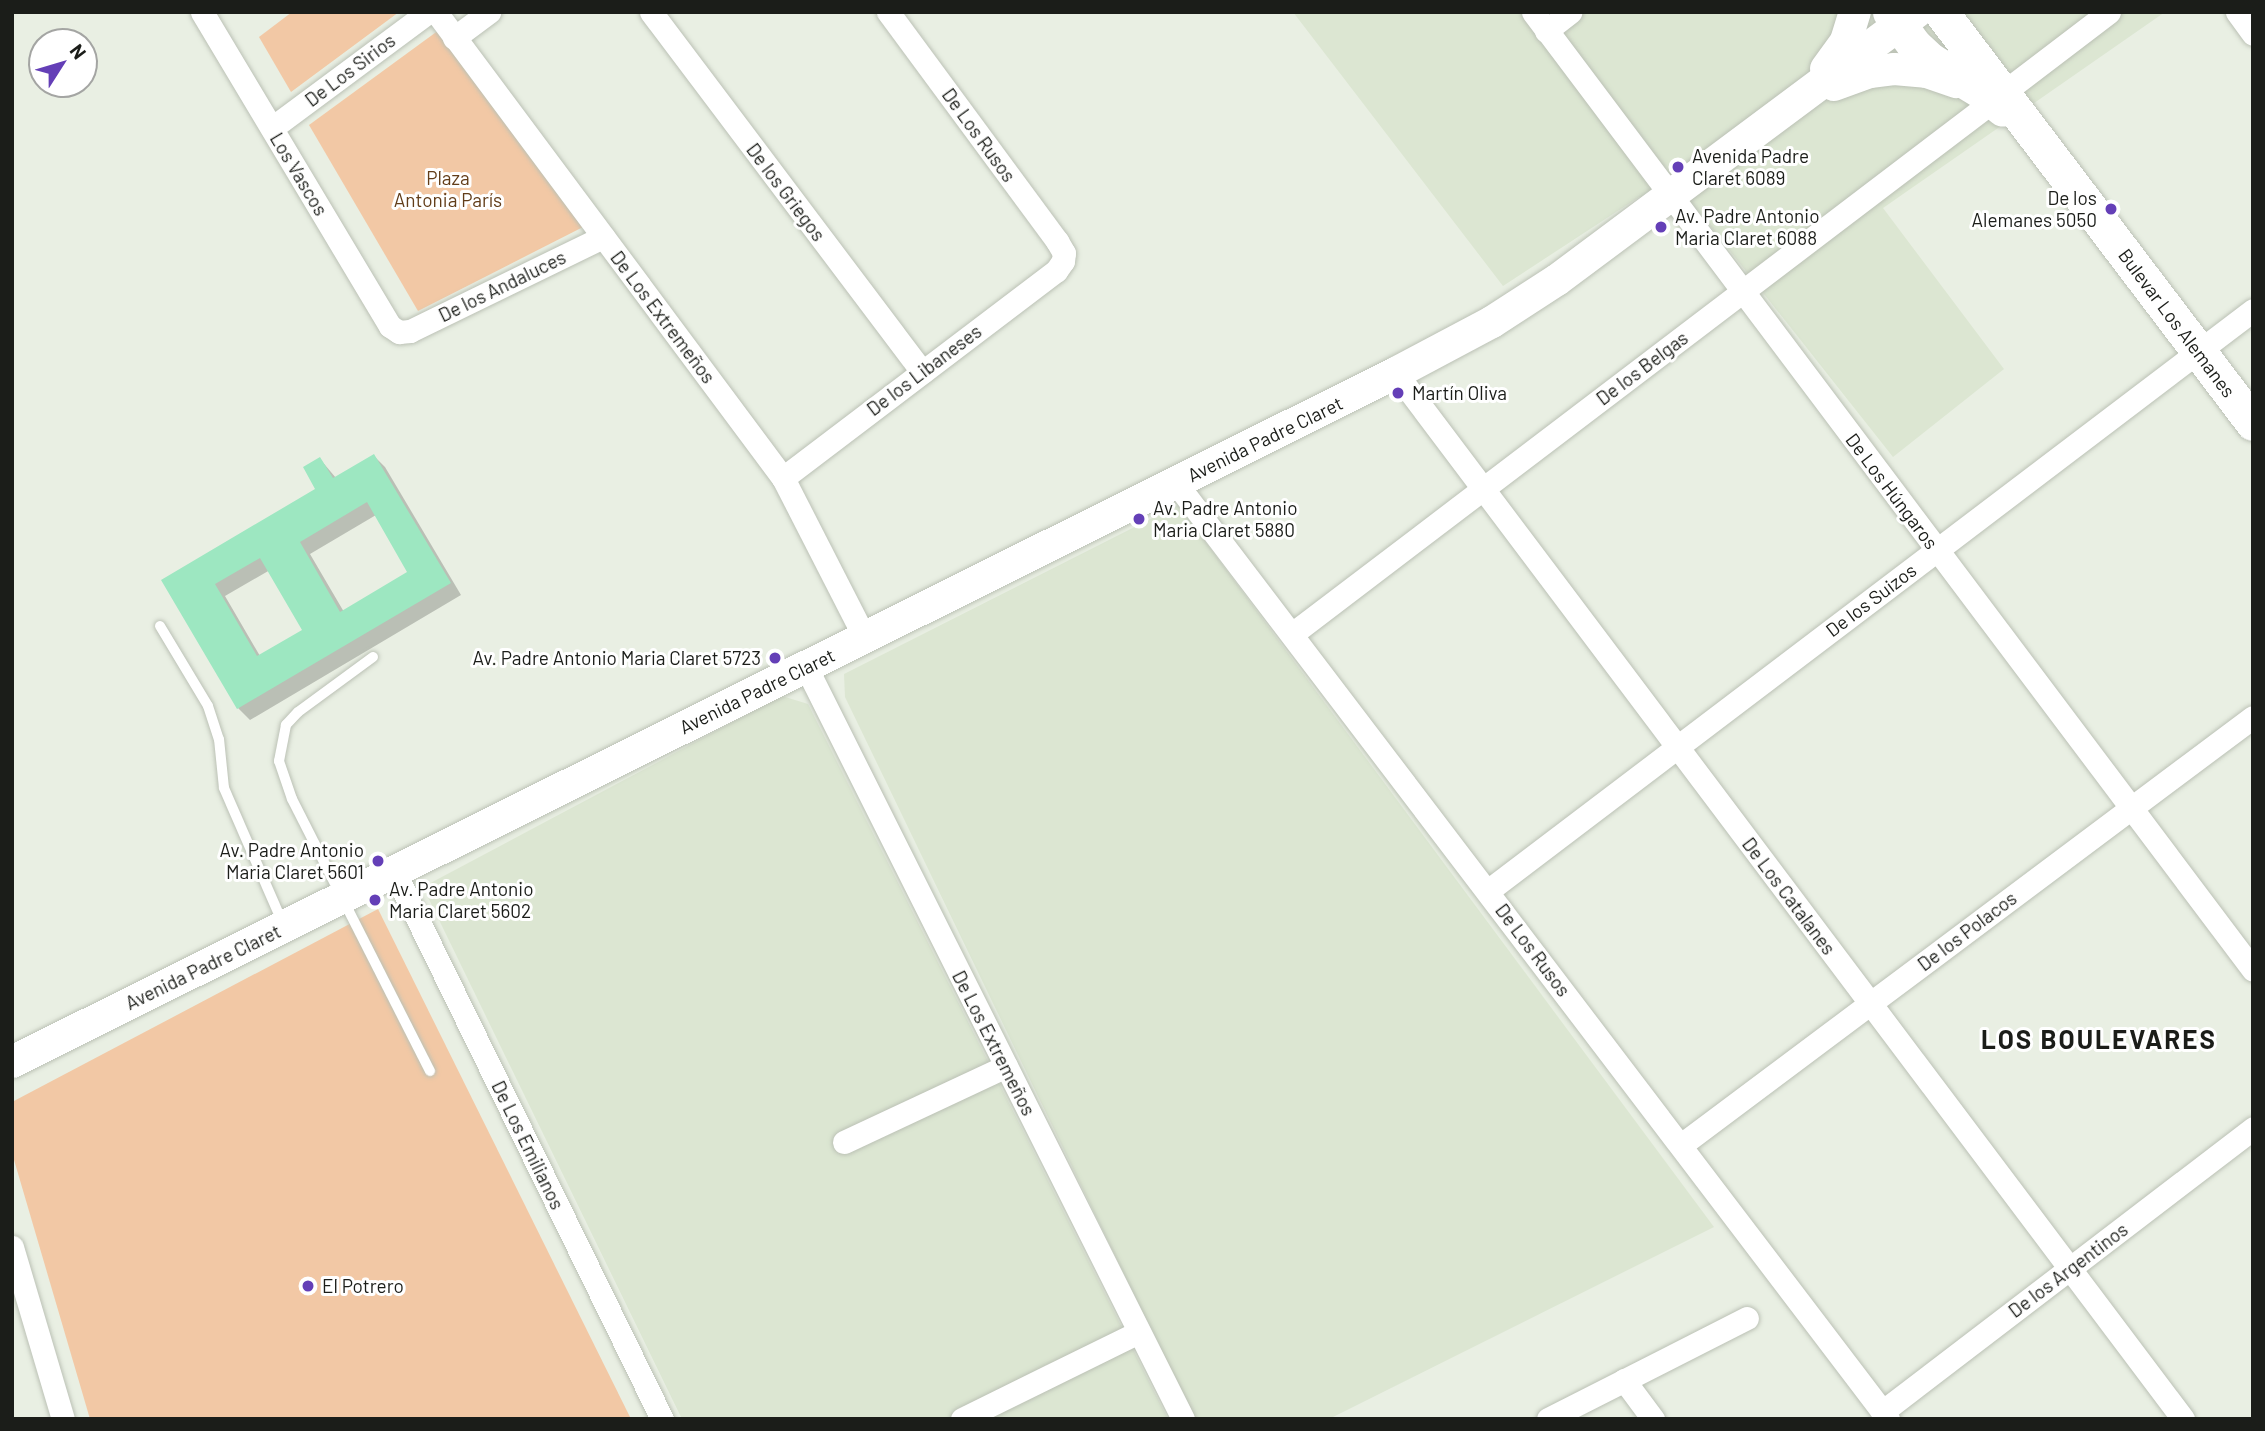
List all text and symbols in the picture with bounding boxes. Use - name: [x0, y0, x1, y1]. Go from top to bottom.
- north arrow: [28, 28, 98, 98]
- street label: De Los Sirios: [300, 29, 400, 111]
- text: N: [66, 39, 92, 63]
- street label: De Los Rusos: [937, 84, 1021, 186]
- street label: Los Vascos: [265, 128, 333, 220]
- street label: De los Griegos: [742, 139, 830, 245]
- place label: Avenida Padre Claret 6089: [1692, 145, 1809, 189]
- marker: Avenida Padre Claret 6089: [1670, 159, 1686, 175]
- park label: Plaza Antonia París: [394, 167, 502, 211]
- place label: De los Alemanes 5050: [1972, 187, 2097, 231]
- marker: De los Alemanes 5050: [2103, 201, 2119, 217]
- place label: Av. Padre Antonio Maria Claret 6088: [1675, 205, 1819, 249]
- marker: Av. Padre Antonio Maria Claret 6088: [1653, 219, 1669, 235]
- street label: Bulevar Los Alemanes: [2114, 244, 2240, 402]
- street label: De los Andaluces: [435, 245, 569, 327]
- street label: De Los Extremeños: [606, 246, 720, 388]
- street label: De los Libaneses: [862, 320, 986, 420]
- street label: De los Belgas: [1592, 326, 1692, 410]
- place label: Martín Oliva: [1412, 382, 1507, 404]
- marker: Martín Oliva: [1390, 385, 1406, 401]
- street label: Avenida Padre Claret: [1184, 391, 1346, 487]
- street label: De Los Húngaros: [1841, 429, 1943, 553]
- place label: Av. Padre Antonio Maria Claret 5880: [1153, 497, 1297, 541]
- marker: Av. Padre Antonio Maria Claret 5880: [1131, 511, 1147, 527]
- street label: De los Suizos: [1821, 559, 1921, 641]
- street label: Avenida Padre Claret: [676, 643, 838, 739]
- place label: Av. Padre Antonio Maria Claret 5723: [472, 647, 761, 669]
- marker: Av. Padre Antonio Maria Claret 5723: [767, 650, 783, 666]
- street label: De Los Catalanes: [1738, 833, 1840, 959]
- place label: Av. Padre Antonio Maria Claret 5601: [220, 839, 364, 883]
- marker: Av. Padre Antonio Maria Claret 5601: [370, 853, 386, 869]
- place label: Av. Padre Antonio Maria Claret 5602: [389, 878, 533, 922]
- street label: De los Polacos: [1913, 886, 2021, 976]
- marker: Av. Padre Antonio Maria Claret 5602: [367, 892, 383, 908]
- street label: De Los Rusos: [1491, 899, 1575, 1001]
- street label: Avenida Padre Claret: [122, 919, 284, 1015]
- street label: De Los Extremeños: [948, 967, 1040, 1119]
- district label: LOS BOULEVARES: [1983, 1023, 2215, 1055]
- street label: De Los Emilianos: [487, 1077, 569, 1213]
- street label: De los Argentinos: [2004, 1218, 2132, 1322]
- place label: El Potrero: [322, 1275, 404, 1297]
- marker: El Potrero: [300, 1278, 316, 1294]

